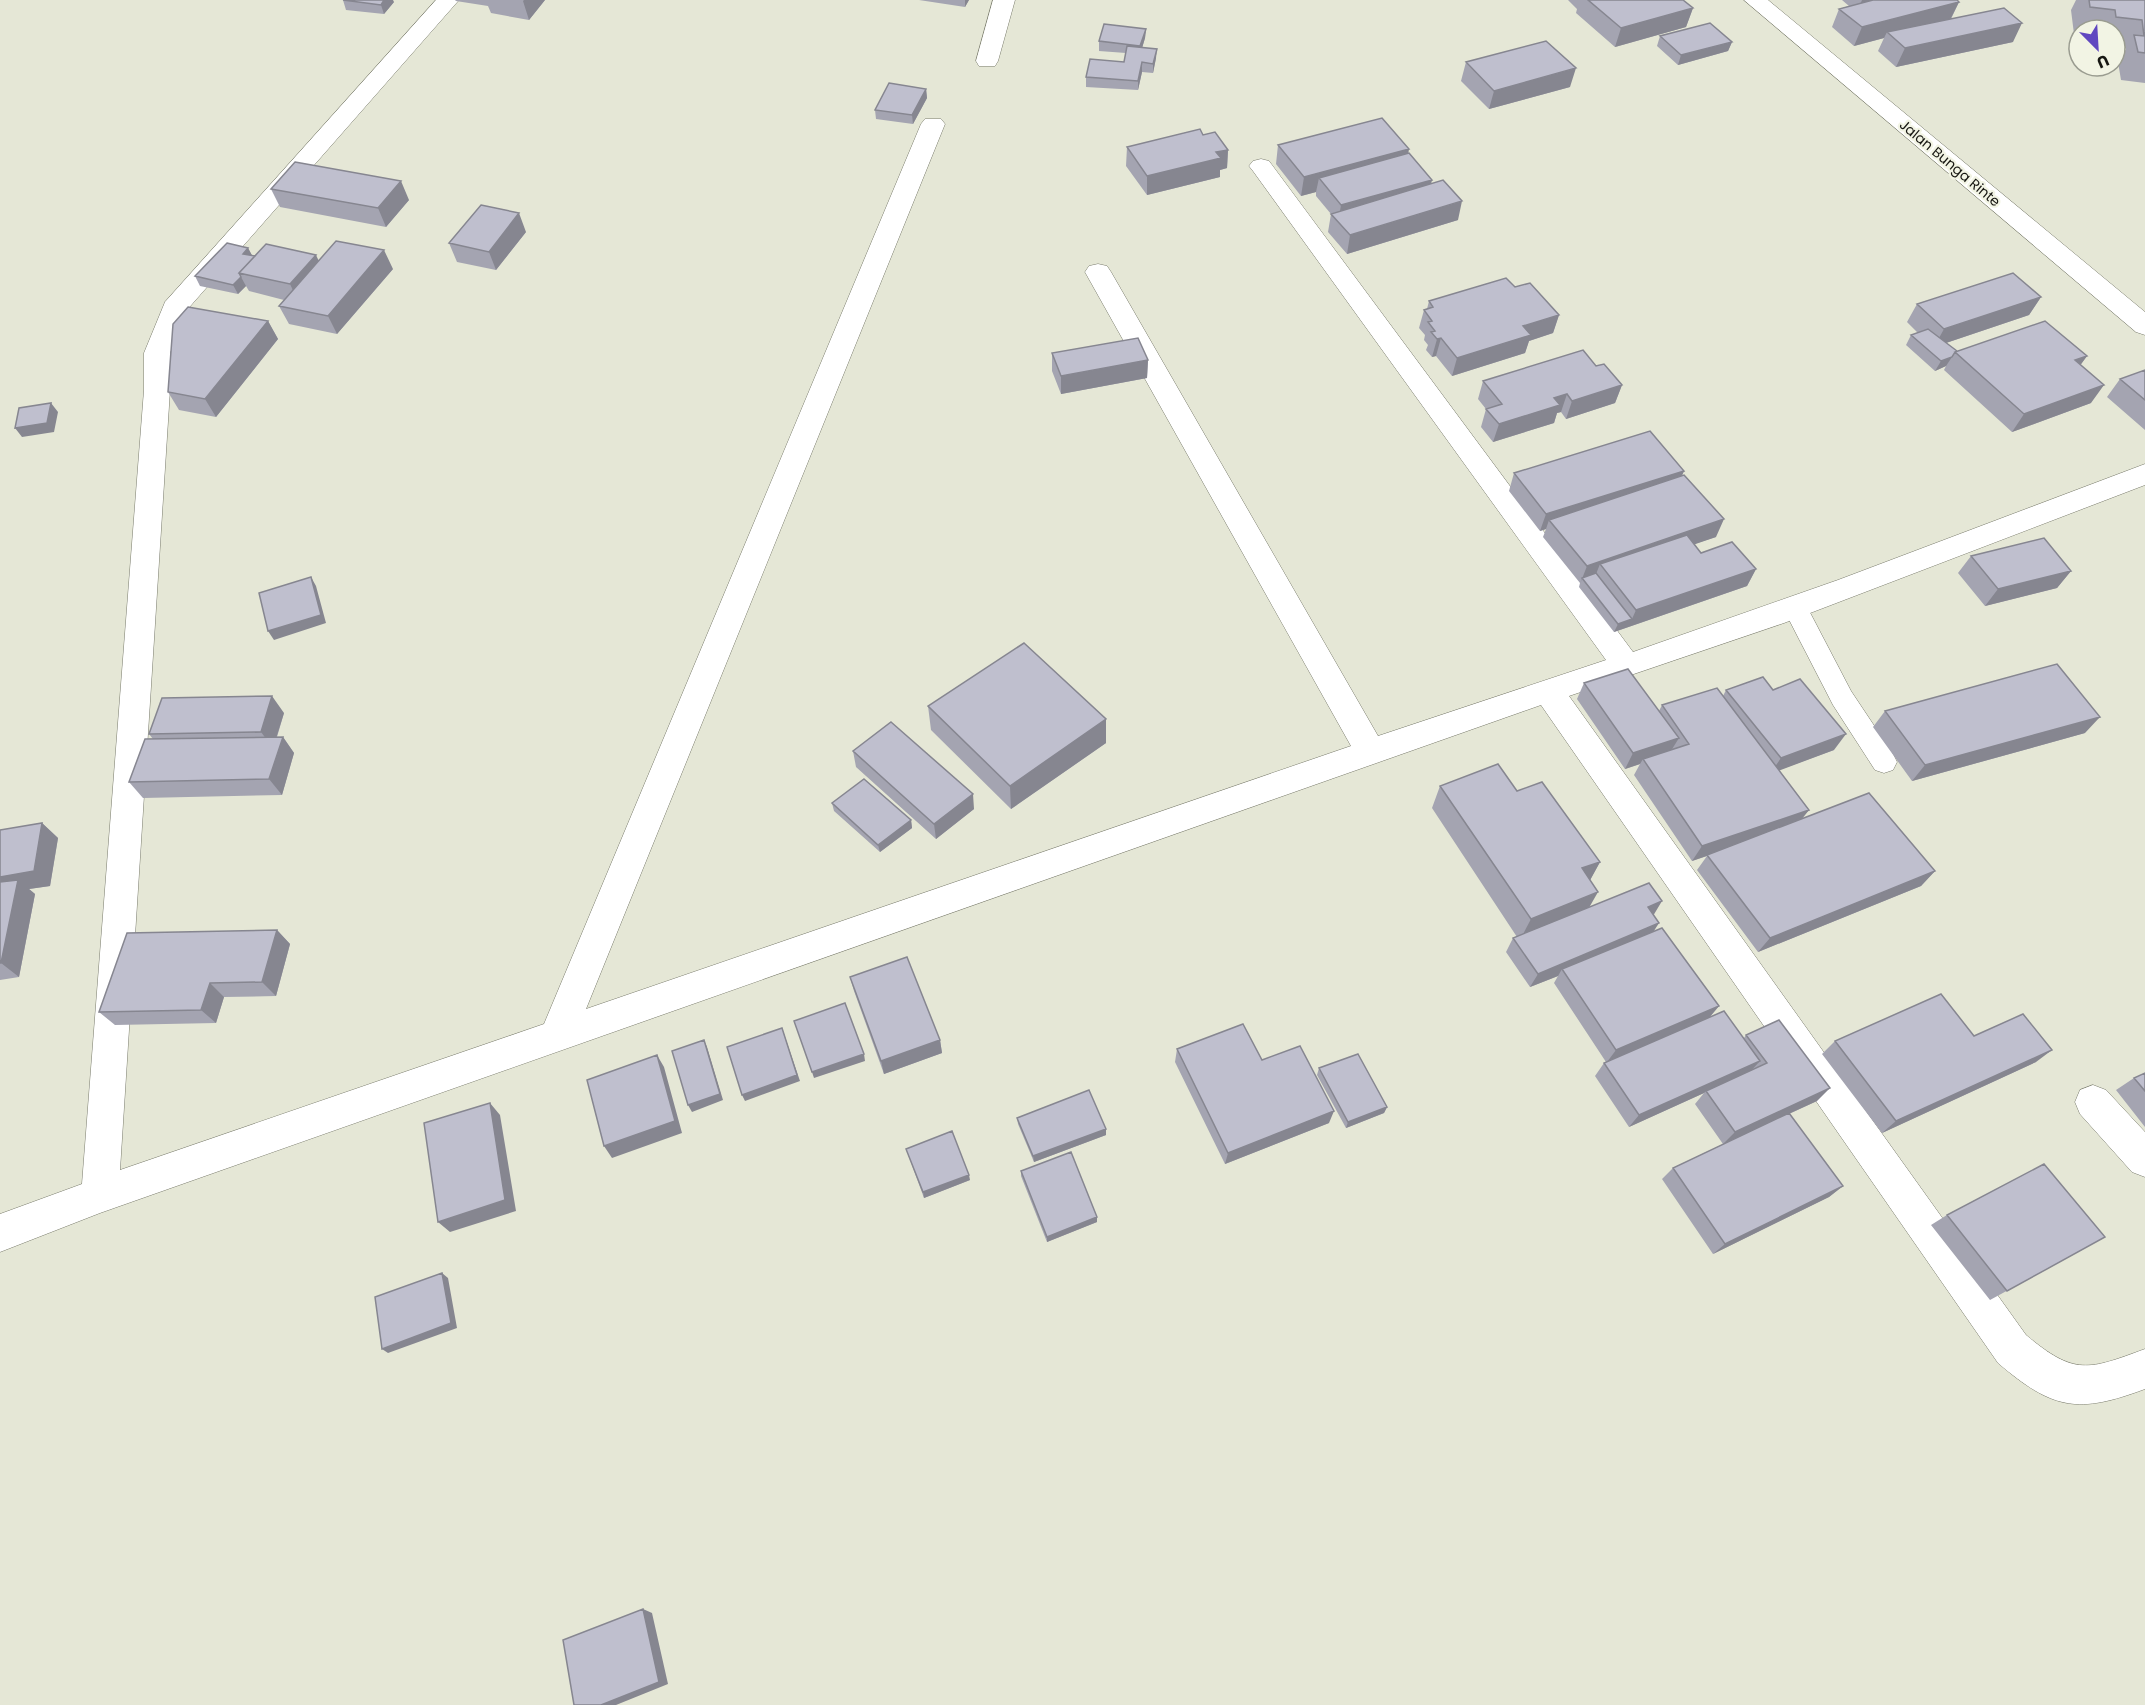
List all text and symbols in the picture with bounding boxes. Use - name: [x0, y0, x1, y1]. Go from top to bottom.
- north arrow: [2067, 18, 2127, 78]
- text: U: [2093, 48, 2113, 74]
- street label: Jalan Bunga Rinte: [1895, 115, 2005, 211]

